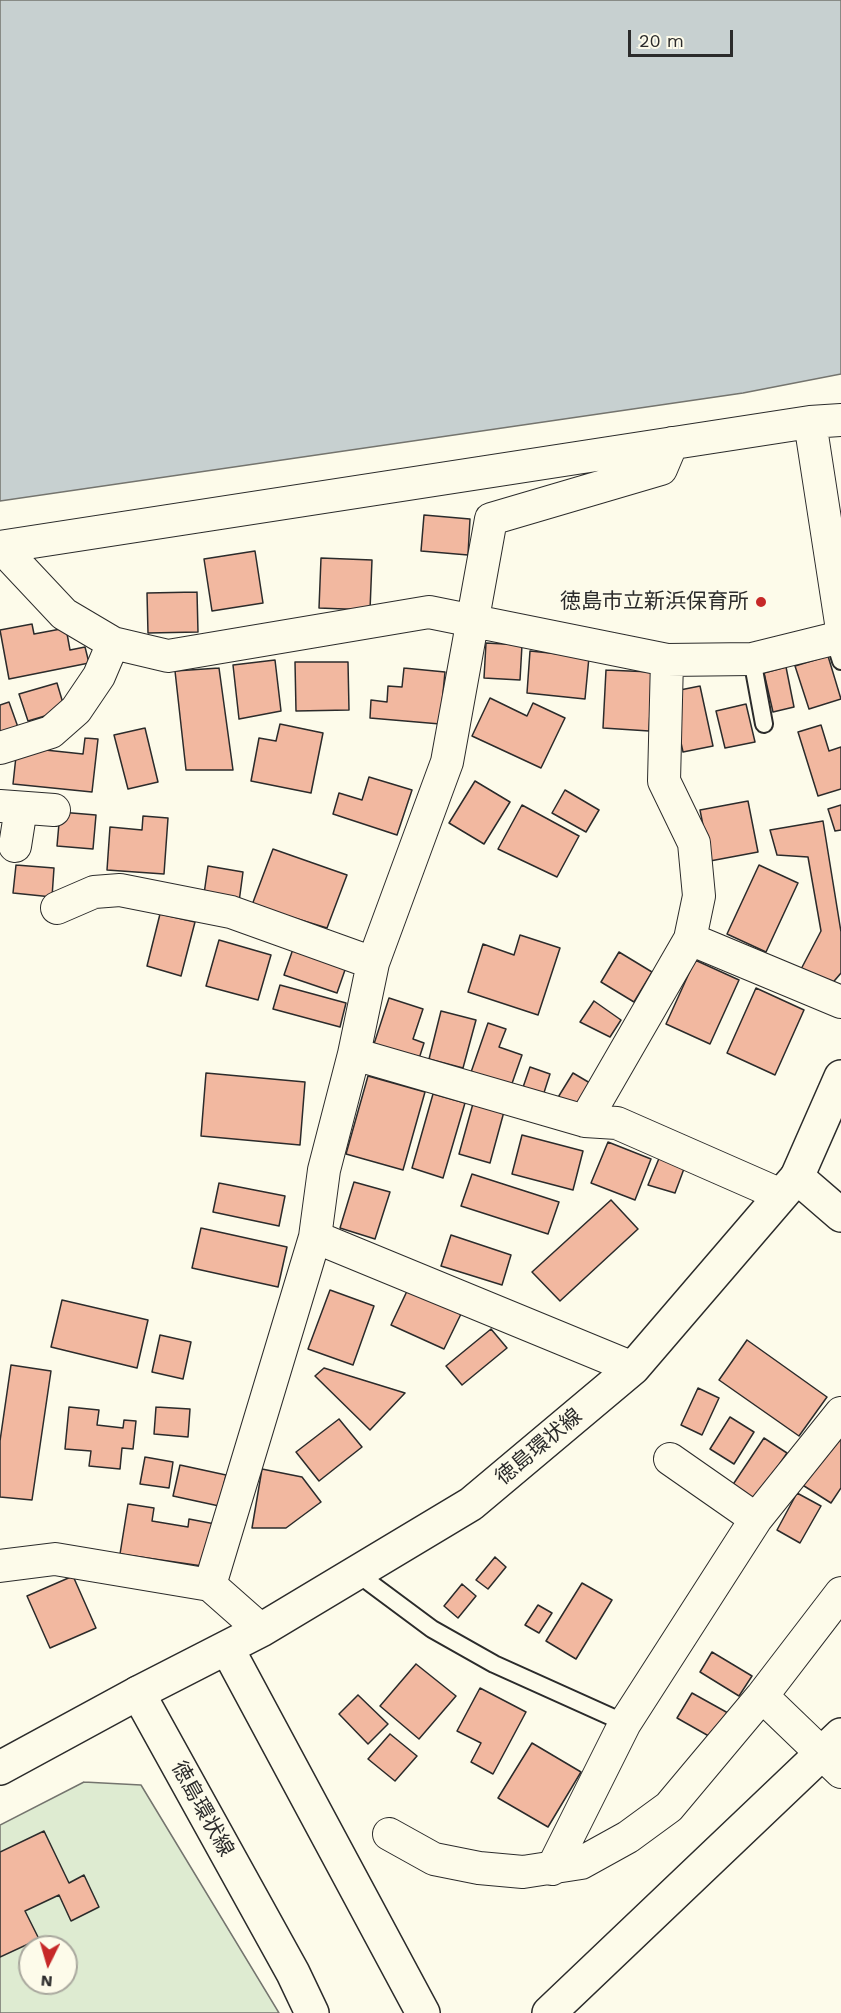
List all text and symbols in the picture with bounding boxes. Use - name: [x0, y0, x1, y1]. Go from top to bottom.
- scale bar: [631, 18, 736, 56]
- text: 20 m: [639, 30, 684, 51]
- place label: 徳島市立新浜保育所: [560, 589, 749, 615]
- marker: 徳島市立新浜保育所: [754, 595, 768, 609]
- street label: 徳島環状線: [491, 1404, 587, 1490]
- street label: 徳島環状線: [166, 1757, 238, 1861]
- north arrow: [18, 1935, 78, 1995]
- text: N: [40, 1971, 53, 1991]

